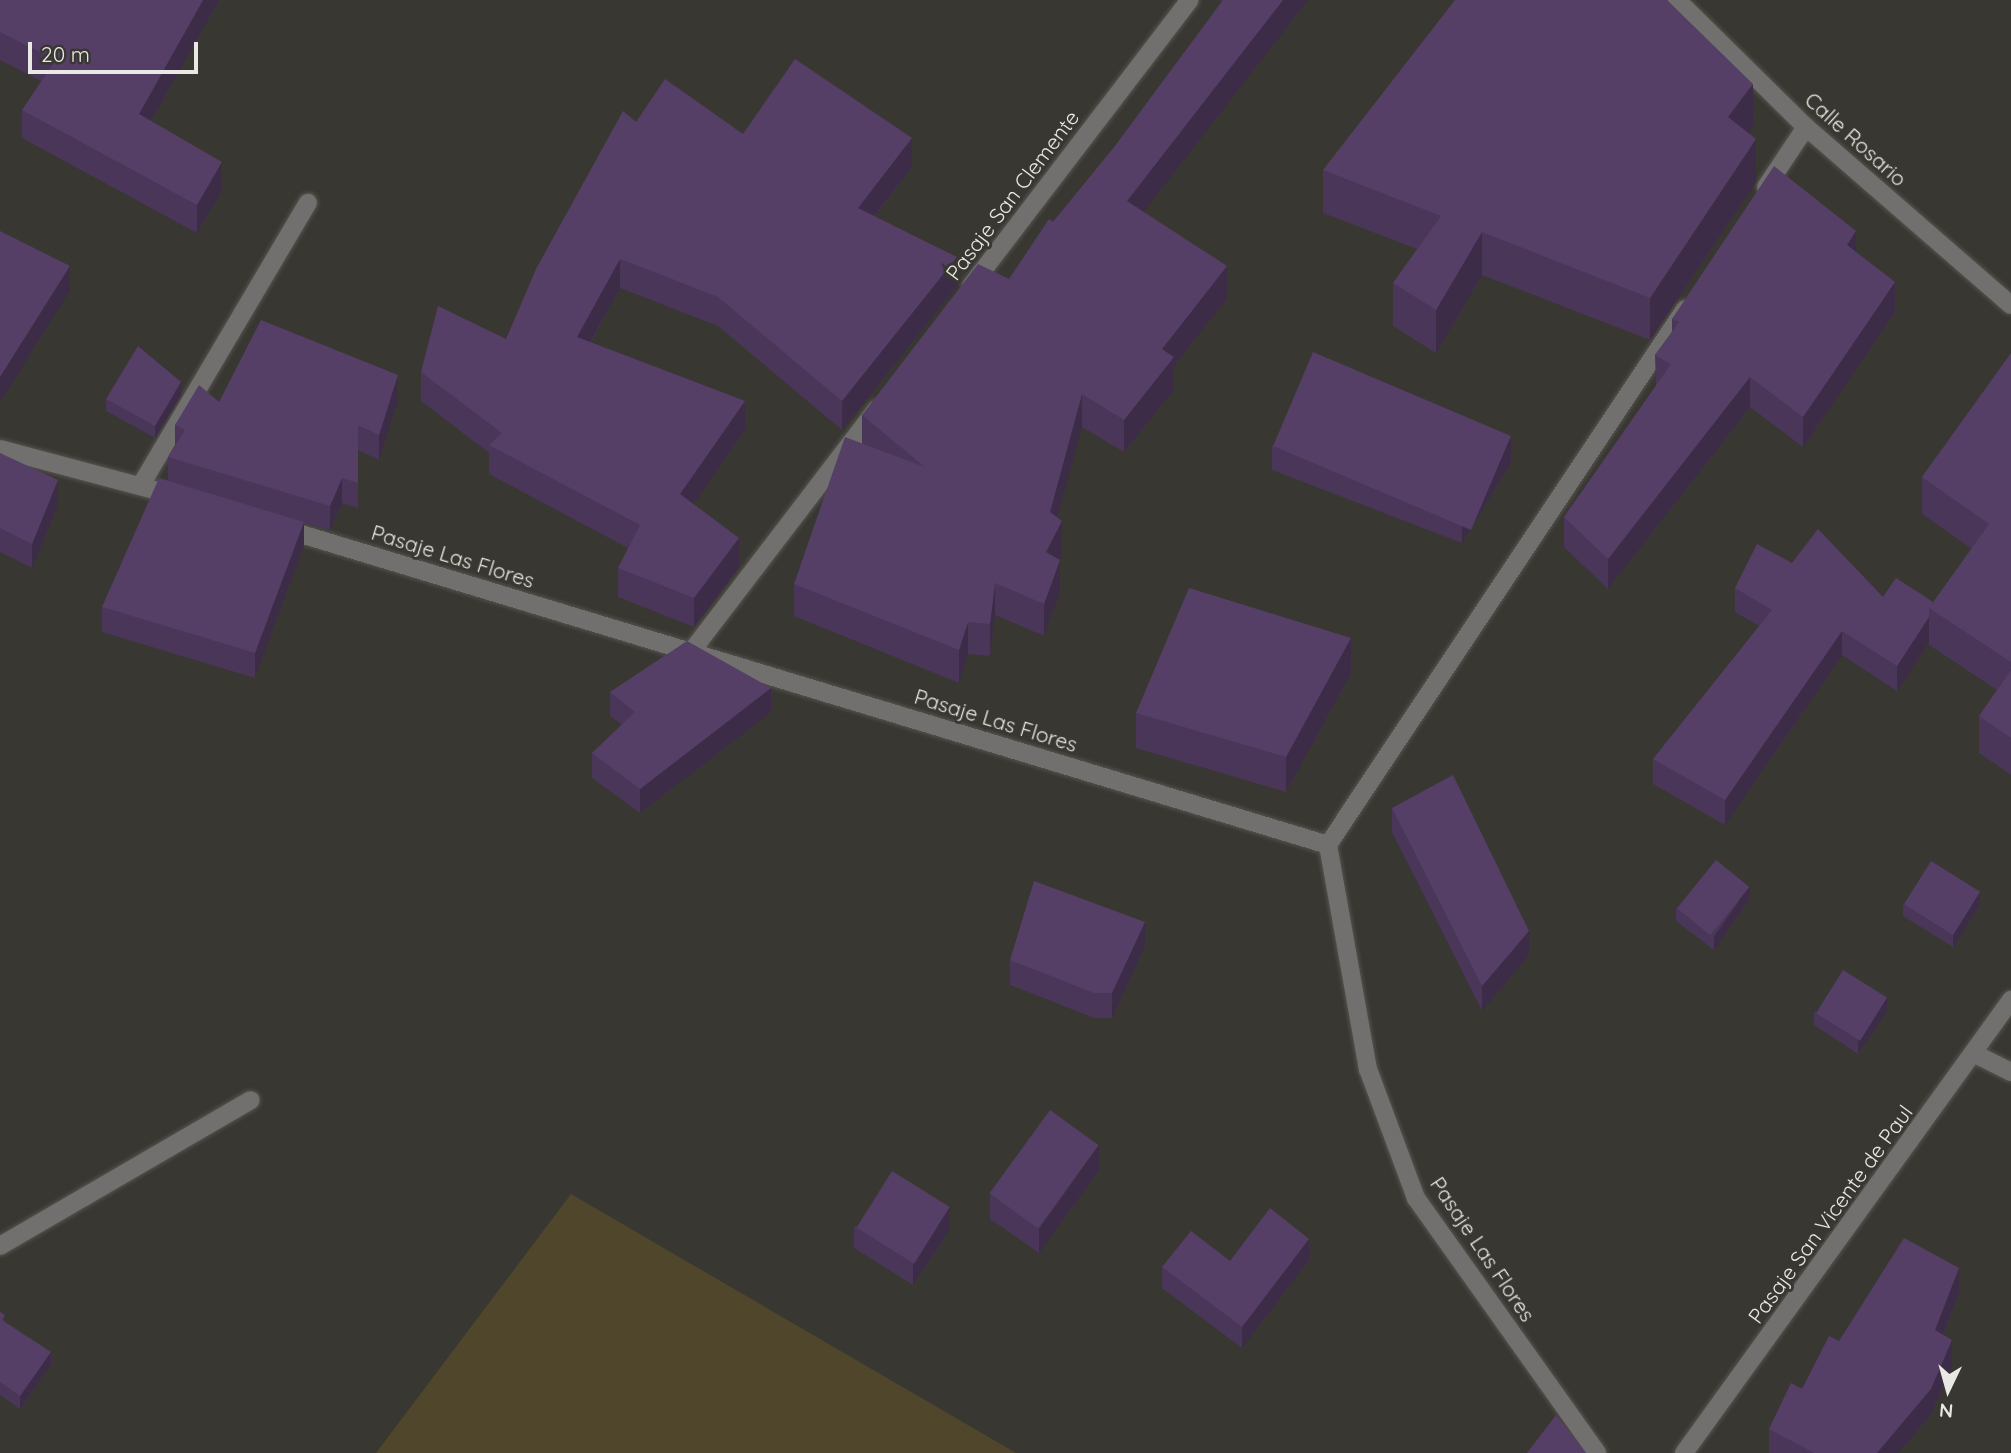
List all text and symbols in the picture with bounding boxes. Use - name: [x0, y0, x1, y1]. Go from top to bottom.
- scale bar: [32, 28, 201, 72]
- text: 20 m: [41, 41, 90, 67]
- street label: Calle Rosario: [1800, 87, 1912, 191]
- street label: Pasaje San Clemente: [940, 105, 1084, 285]
- street label: Pasaje Las Flores: [368, 519, 538, 593]
- street label: Pasaje Las Flores: [911, 683, 1081, 757]
- street label: Pasaje San Vicente de Paul: [1742, 1100, 1918, 1328]
- street label: Pasaje Las Flores: [1425, 1172, 1541, 1326]
- north arrow: [1913, 1355, 1983, 1425]
- text: N: [1938, 1398, 1954, 1423]

